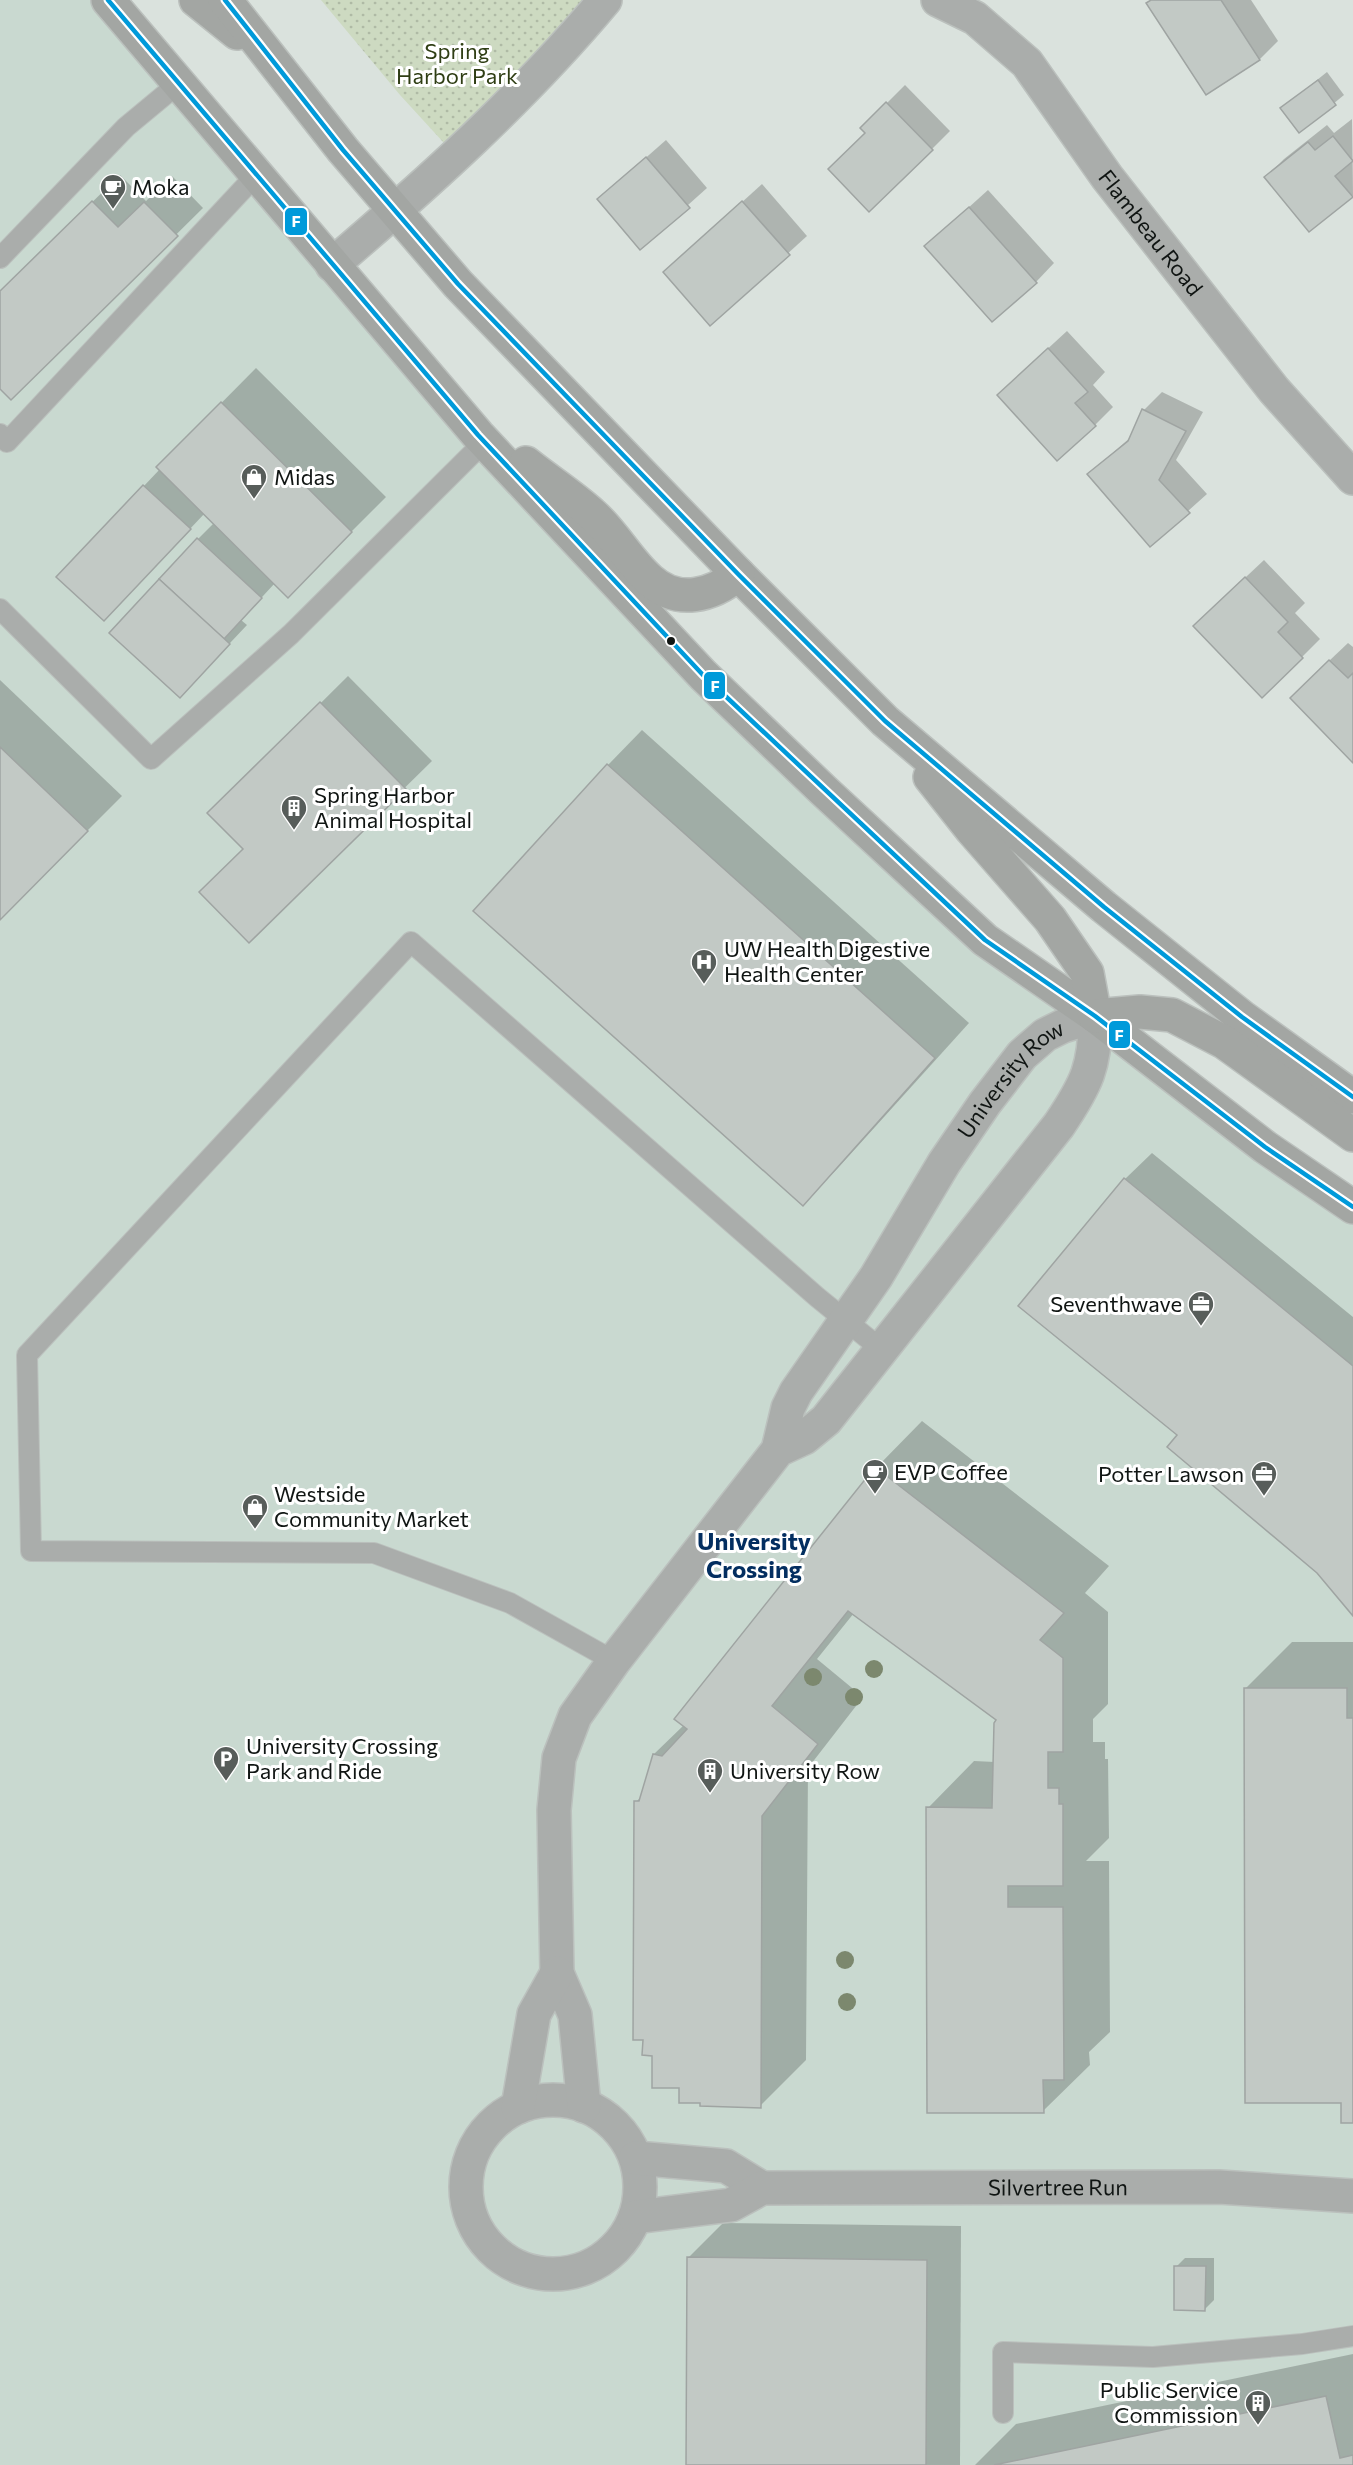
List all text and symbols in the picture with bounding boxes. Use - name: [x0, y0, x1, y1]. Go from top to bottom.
- park label: Spring Harbor Park: [396, 37, 518, 89]
- street label: Flambeau Road: [1093, 164, 1209, 301]
- cafe icon: Moka: [98, 172, 128, 210]
- place label: Moka: [132, 173, 190, 200]
- line badge: F: [284, 207, 308, 236]
- text: F: [291, 211, 301, 230]
- shop icon: Midas: [239, 462, 269, 500]
- place label: Midas: [274, 463, 335, 490]
- unlabelled marker: [665, 635, 677, 647]
- line badge: F: [703, 671, 726, 700]
- text: F: [710, 676, 720, 695]
- place label: Spring Harbor Animal Hospital: [314, 781, 472, 833]
- building icon: Spring Harbor Animal Hospital: [279, 793, 309, 831]
- place label: UW Health Digestive Health Center: [724, 935, 930, 987]
- hospital icon: UW Health Digestive Health Center: [689, 947, 719, 985]
- street label: University Row: [951, 1014, 1068, 1143]
- line badge: F: [1108, 1020, 1131, 1049]
- text: F: [1114, 1025, 1124, 1044]
- office icon: Seventhwave: [1186, 1289, 1216, 1327]
- place label: Seventhwave: [1050, 1290, 1182, 1317]
- cafe icon: EVP Coffee: [860, 1457, 890, 1495]
- place label: EVP Coffee: [894, 1458, 1008, 1485]
- office icon: Potter Lawson: [1249, 1459, 1279, 1497]
- place label: Potter Lawson: [1098, 1460, 1244, 1487]
- place label: Westside Community Market: [274, 1480, 469, 1532]
- shop icon: Westside Community Market: [240, 1492, 270, 1530]
- district label: University Crossing: [697, 1526, 811, 1583]
- place label: University Crossing Park and Ride: [246, 1732, 438, 1784]
- parking icon: University Crossing Park and Ride: [211, 1744, 241, 1782]
- building icon: University Row: [695, 1756, 725, 1794]
- place label: University Row: [730, 1757, 880, 1784]
- street label: Silvertree Run: [988, 2173, 1128, 2201]
- place label: Public Service Commission: [1100, 2376, 1238, 2428]
- building icon: Public Service Commission: [1243, 2388, 1273, 2426]

